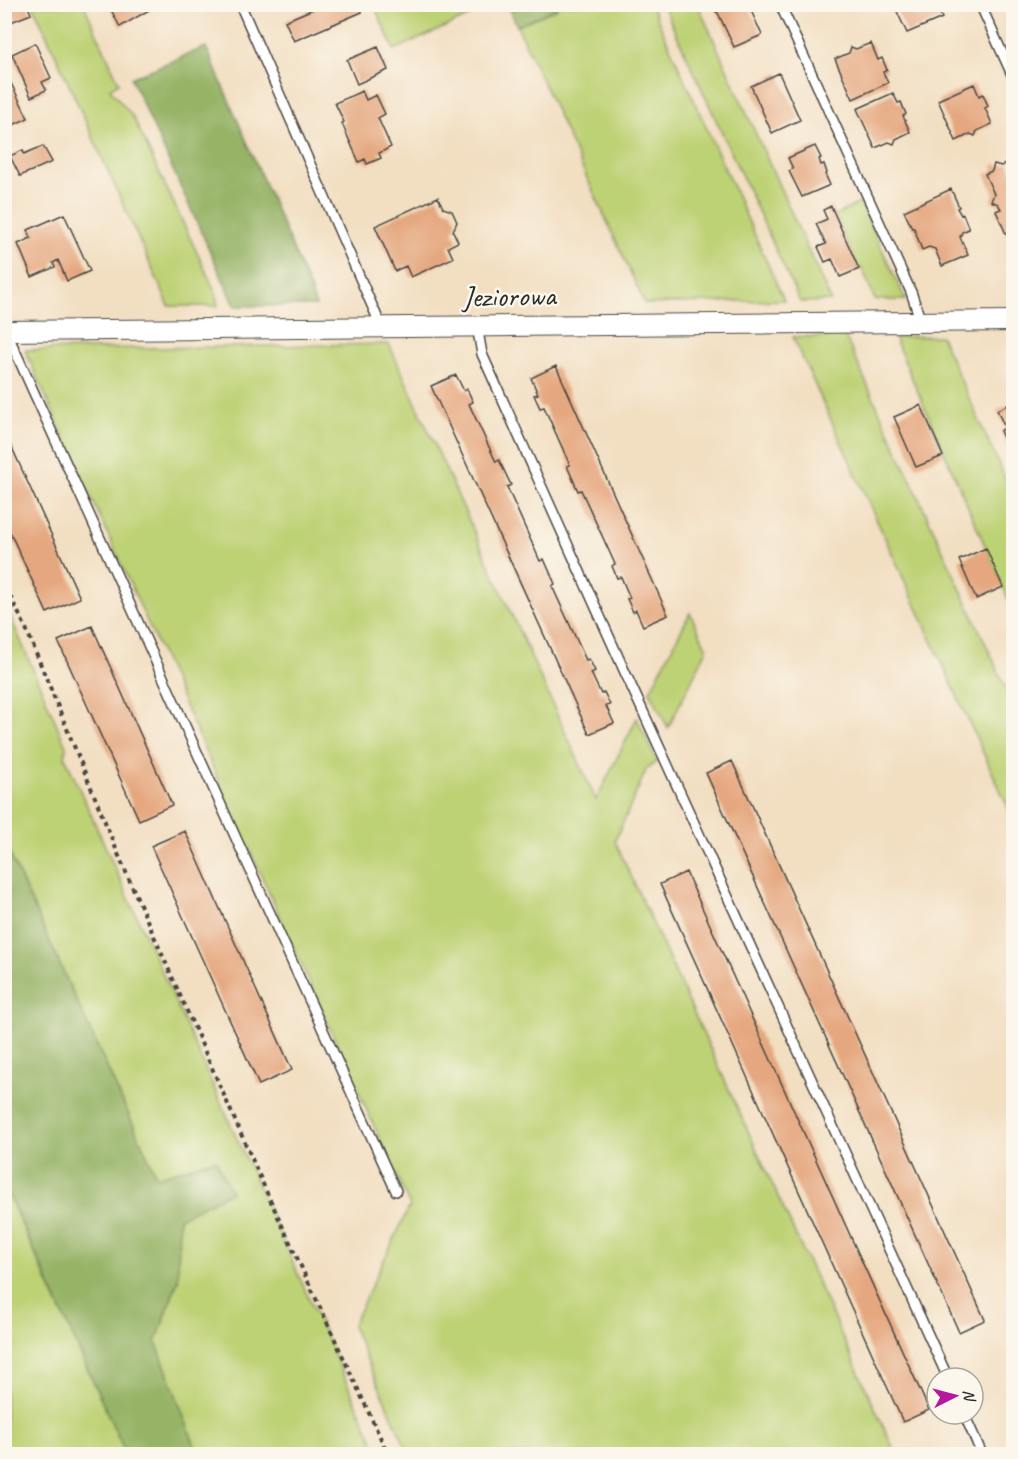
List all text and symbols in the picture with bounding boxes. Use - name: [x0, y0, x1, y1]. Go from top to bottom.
- street label: Jeziorowa: [460, 276, 558, 316]
- north arrow: [925, 1366, 985, 1426]
- text: N: [958, 1389, 980, 1404]

